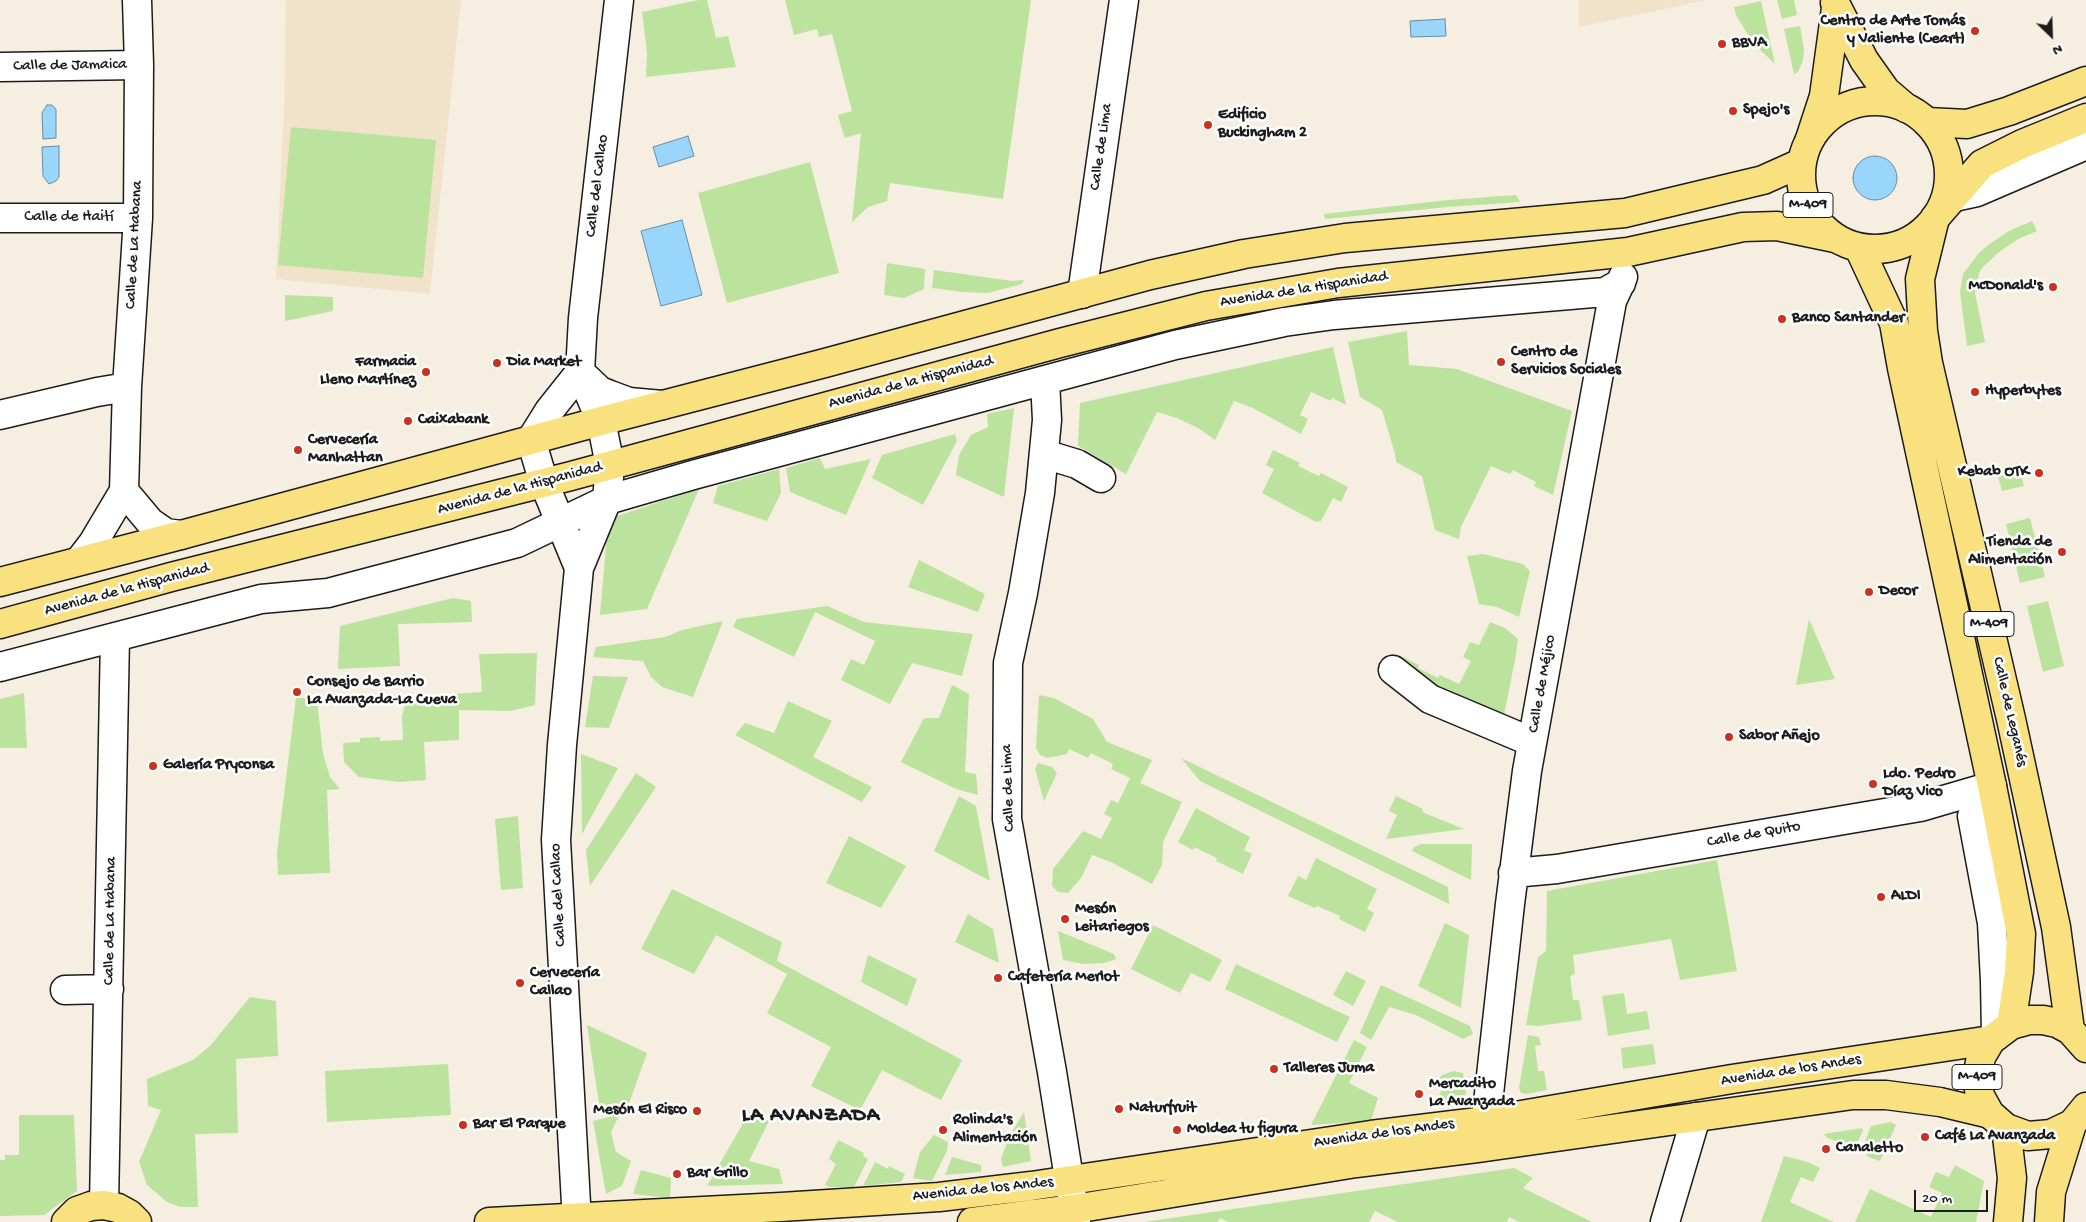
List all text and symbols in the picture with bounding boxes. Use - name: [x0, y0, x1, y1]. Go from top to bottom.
- north arrow: [2026, 10, 2076, 60]
- place label: Centro de Arte Tomás y Valiente (Ceart): [1820, 12, 1965, 50]
- marker: Centro de Arte Tomás y Valiente (Ceart): [1969, 25, 1981, 37]
- place label: BBVA: [1732, 34, 1767, 54]
- marker: BBVA: [1716, 38, 1728, 50]
- text: N: [2050, 40, 2065, 59]
- street label: Calle de Jamaica: [13, 55, 127, 77]
- place label: Spejo's: [1743, 101, 1789, 121]
- street label: Calle de Lima: [1086, 102, 1118, 192]
- marker: Spejo's: [1727, 105, 1739, 117]
- place label: Edificio Buckingham 2: [1218, 106, 1307, 144]
- marker: Edificio Buckingham 2: [1202, 119, 1214, 131]
- street label: Calle del Callao: [582, 134, 614, 238]
- street label: Calle de La Habana: [122, 180, 148, 310]
- road number: M-409: [1783, 192, 1833, 218]
- street label: Calle de Haití: [24, 208, 114, 228]
- street label: Avenida de la Hispanidad: [1219, 267, 1389, 313]
- place label: McDonald's: [1968, 277, 2043, 297]
- marker: McDonald's: [2047, 281, 2059, 293]
- place label: Banco Santander: [1792, 309, 1904, 329]
- marker: Banco Santander: [1776, 313, 1788, 325]
- place label: Centro de Servicios Sociales: [1511, 343, 1621, 381]
- street label: Avenida de la Hispanidad: [827, 352, 995, 414]
- place label: Farmacia Lleno Martínez: [320, 353, 416, 391]
- place label: Dia Market: [507, 353, 581, 373]
- marker: Centro de Servicios Sociales: [1495, 356, 1507, 368]
- marker: Dia Market: [491, 357, 503, 369]
- marker: Farmacia Lleno Martínez: [420, 366, 432, 378]
- place label: Hyperbytes: [1985, 382, 2061, 402]
- marker: Hyperbytes: [1969, 386, 1981, 398]
- place label: Caixabank: [418, 411, 488, 431]
- marker: Caixabank: [402, 415, 414, 427]
- place label: Cervecería Manhattan: [308, 431, 383, 469]
- marker: Cervecería Manhattan: [292, 444, 304, 456]
- street label: Avenida de la Hispanidad: [436, 458, 604, 520]
- place label: Kebab OTK: [1958, 463, 2029, 483]
- marker: Kebab OTK: [2033, 467, 2045, 479]
- place label: Tienda de Alimentación: [1968, 533, 2052, 571]
- marker: Tienda de Alimentación: [2056, 546, 2068, 558]
- street label: Avenida de la Hispanidad: [43, 559, 211, 621]
- place label: Decor: [1879, 582, 1917, 602]
- marker: Decor: [1863, 586, 1875, 598]
- road number: M-409: [1964, 612, 2014, 636]
- street label: Calle de Méjico: [1525, 633, 1561, 735]
- street label: Calle de Leganés: [1987, 655, 2031, 769]
- place label: Consejo de Barrio La Avanzada-La Cueva: [307, 673, 457, 711]
- marker: Consejo de Barrio La Avanzada-La Cueva: [291, 686, 303, 698]
- place label: Sabor Añejo: [1739, 727, 1820, 747]
- marker: Sabor Añejo: [1723, 731, 1735, 743]
- street label: Calle de Lima: [998, 744, 1020, 832]
- place label: Galería Pryconsa: [163, 756, 274, 776]
- marker: Galería Pryconsa: [147, 760, 159, 772]
- place label: Ldo. Pedro Díaz Vico: [1883, 765, 1956, 803]
- marker: Ldo. Pedro Díaz Vico: [1867, 778, 1879, 790]
- street label: Calle de Quito: [1706, 817, 1802, 853]
- street label: Calle del Callao: [547, 843, 571, 947]
- street label: Calle de La Habana: [100, 857, 122, 985]
- place label: ALDI: [1891, 887, 1921, 907]
- marker: ALDI: [1875, 891, 1887, 903]
- place label: Mesón Leitariegos: [1075, 900, 1149, 938]
- marker: Mesón Leitariegos: [1059, 913, 1071, 925]
- place label: Cervecería Callao: [530, 964, 600, 1002]
- place label: Cafetería Merlot: [1008, 968, 1119, 988]
- marker: Cafetería Merlot: [992, 972, 1004, 984]
- marker: Cervecería Callao: [514, 977, 526, 989]
- street label: Avenida de los Andes: [1720, 1050, 1862, 1092]
- place label: Talleres Juma: [1284, 1059, 1374, 1079]
- marker: Talleres Juma: [1268, 1063, 1280, 1075]
- road number: M-409: [1952, 1064, 2002, 1090]
- place label: Mercadito La Avanzada: [1429, 1075, 1515, 1113]
- marker: Mercadito La Avanzada: [1413, 1088, 1425, 1100]
- place label: Naturfruit: [1129, 1099, 1196, 1119]
- place label: Mesón El Risco: [593, 1101, 687, 1121]
- marker: Naturfruit: [1113, 1103, 1125, 1115]
- district label: LA AVANZADA: [740, 1104, 882, 1130]
- marker: Mesón El Risco: [691, 1105, 703, 1117]
- place label: Rolinda's Alimentación: [953, 1111, 1037, 1149]
- place label: Bar El Parque: [473, 1115, 566, 1135]
- street label: Avenida de los Andes: [1313, 1115, 1455, 1153]
- marker: Bar El Parque: [457, 1119, 469, 1131]
- place label: Moldea tu figura: [1187, 1120, 1298, 1140]
- marker: Rolinda's Alimentación: [937, 1124, 949, 1136]
- marker: Moldea tu figura: [1171, 1124, 1183, 1136]
- place label: Café La Avanzada: [1935, 1127, 2055, 1147]
- marker: Café La Avanzada: [1919, 1131, 1931, 1143]
- place label: Canaletto: [1836, 1139, 1903, 1159]
- marker: Canaletto: [1820, 1143, 1832, 1155]
- place label: Bar Grillo: [687, 1164, 748, 1184]
- marker: Bar Grillo: [671, 1168, 683, 1180]
- street label: Avenida de los Andes: [912, 1173, 1054, 1207]
- scale bar: [1916, 1180, 1990, 1212]
- text: 20 m: [1922, 1190, 1952, 1208]

